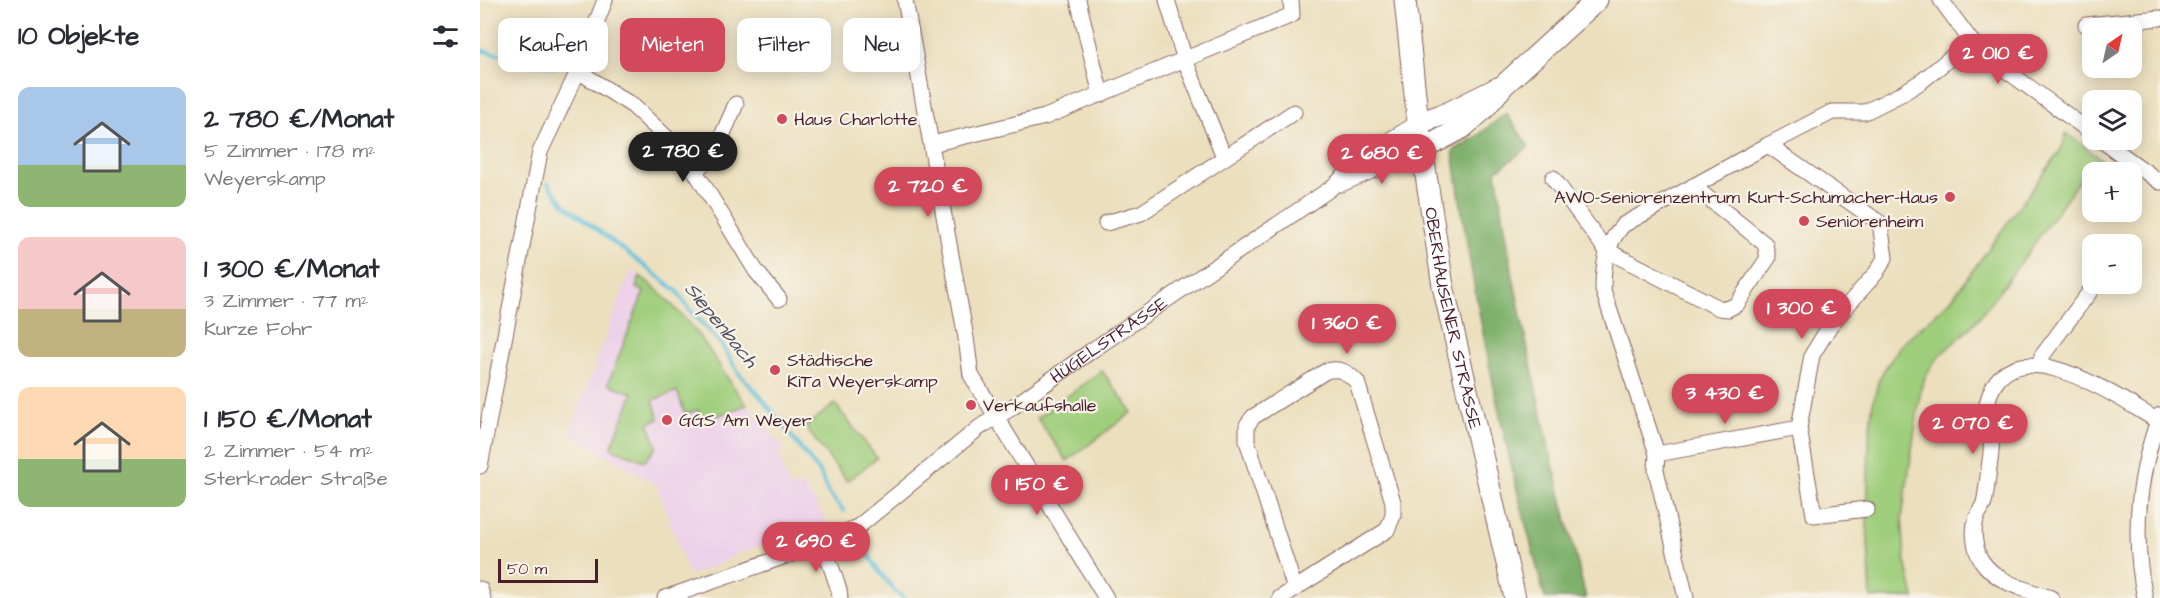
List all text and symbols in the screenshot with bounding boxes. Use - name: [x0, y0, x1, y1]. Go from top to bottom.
- text: 10 Objekte: [18, 18, 139, 54]
- chip: Kaufen: [498, 18, 608, 72]
- chip: Mieten: [620, 18, 725, 72]
- chip: Filter: [737, 18, 831, 72]
- chip: Neu: [843, 18, 920, 72]
- north arrow: [2082, 18, 2142, 78]
- map controls: [2082, 18, 2142, 294]
- icon: filters: [429, 20, 462, 53]
- pin: 2 010 €: [1943, 34, 2053, 85]
- text: 2 010 €: [1962, 39, 2034, 67]
- button: layers: [2082, 90, 2142, 150]
- text: 2 780 €/Monat: [204, 101, 394, 137]
- place label: Haus Charlotte: [794, 107, 918, 132]
- icon: home: [66, 111, 138, 183]
- marker: Haus Charlotte: [775, 112, 789, 126]
- pin: 2 780 €: [628, 132, 738, 183]
- pin: 2 680 €: [1327, 134, 1437, 185]
- text: 5 Zimmer · 178 m²: [204, 137, 376, 165]
- text: 2 780 €: [642, 137, 724, 165]
- text: 2 680 €: [1341, 139, 1423, 167]
- button: +: [2082, 162, 2142, 222]
- text: Weyerskamp: [204, 165, 326, 193]
- pin: 2 720 €: [873, 167, 983, 218]
- text: 2 720 €: [888, 172, 968, 200]
- place label: AWO-Seniorenzentrum Kurt-Schumacher-Haus: [1554, 185, 1938, 210]
- marker: AWO-Seniorenzentrum Kurt-Schumacher-Haus: [1943, 190, 1957, 204]
- street label: OBERHAUSENER STRASSE: [1419, 205, 1488, 432]
- place label: Seniorenheim: [1816, 209, 1923, 234]
- marker: Seniorenheim: [1797, 214, 1811, 228]
- button: −: [2082, 234, 2142, 294]
- text: 1 300 €/Monat: [204, 251, 380, 287]
- icon: home: [66, 261, 138, 333]
- water label: Siepenbach: [678, 276, 765, 375]
- text: 3 Zimmer · 77 m²: [204, 287, 368, 315]
- pin: 1 300 €: [1747, 289, 1857, 340]
- street label: HÜGELSTRASSE: [1045, 290, 1173, 389]
- text: 1 300 €: [1767, 294, 1837, 322]
- pin: 1 360 €: [1292, 304, 1402, 355]
- text: 1 360 €: [1312, 309, 1382, 337]
- text: Kurze Fohr: [204, 315, 312, 343]
- place label: Städtische KiTa Weyerskamp: [787, 348, 938, 395]
- marker: Städtische KiTa Weyerskamp: [768, 363, 782, 377]
- pin: 3 430 €: [1670, 374, 1780, 425]
- text: 3 430 €: [1686, 379, 1764, 407]
- place label: Verkaufshalle: [983, 393, 1097, 418]
- marker: Verkaufshalle: [964, 398, 978, 412]
- text: 1 150 €/Monat: [204, 401, 372, 437]
- pin: 2 070 €: [1918, 404, 2028, 455]
- place label: GGS Am Weyer: [679, 408, 812, 434]
- text: 2 070 €: [1933, 409, 2013, 437]
- icon: home: [66, 411, 138, 483]
- marker: GGS Am Weyer: [660, 413, 674, 427]
- text: 2 Zimmer · 54 m²: [204, 437, 373, 465]
- text: Sterkrader Straße: [204, 465, 388, 493]
- pin: 1 150 €: [982, 465, 1092, 516]
- text: 1 150 €: [1005, 470, 1069, 498]
- pin: 2 690 €: [761, 522, 871, 573]
- text: 2 690 €: [776, 527, 856, 555]
- scale bar: [498, 556, 598, 584]
- text: 50 m: [507, 558, 547, 580]

